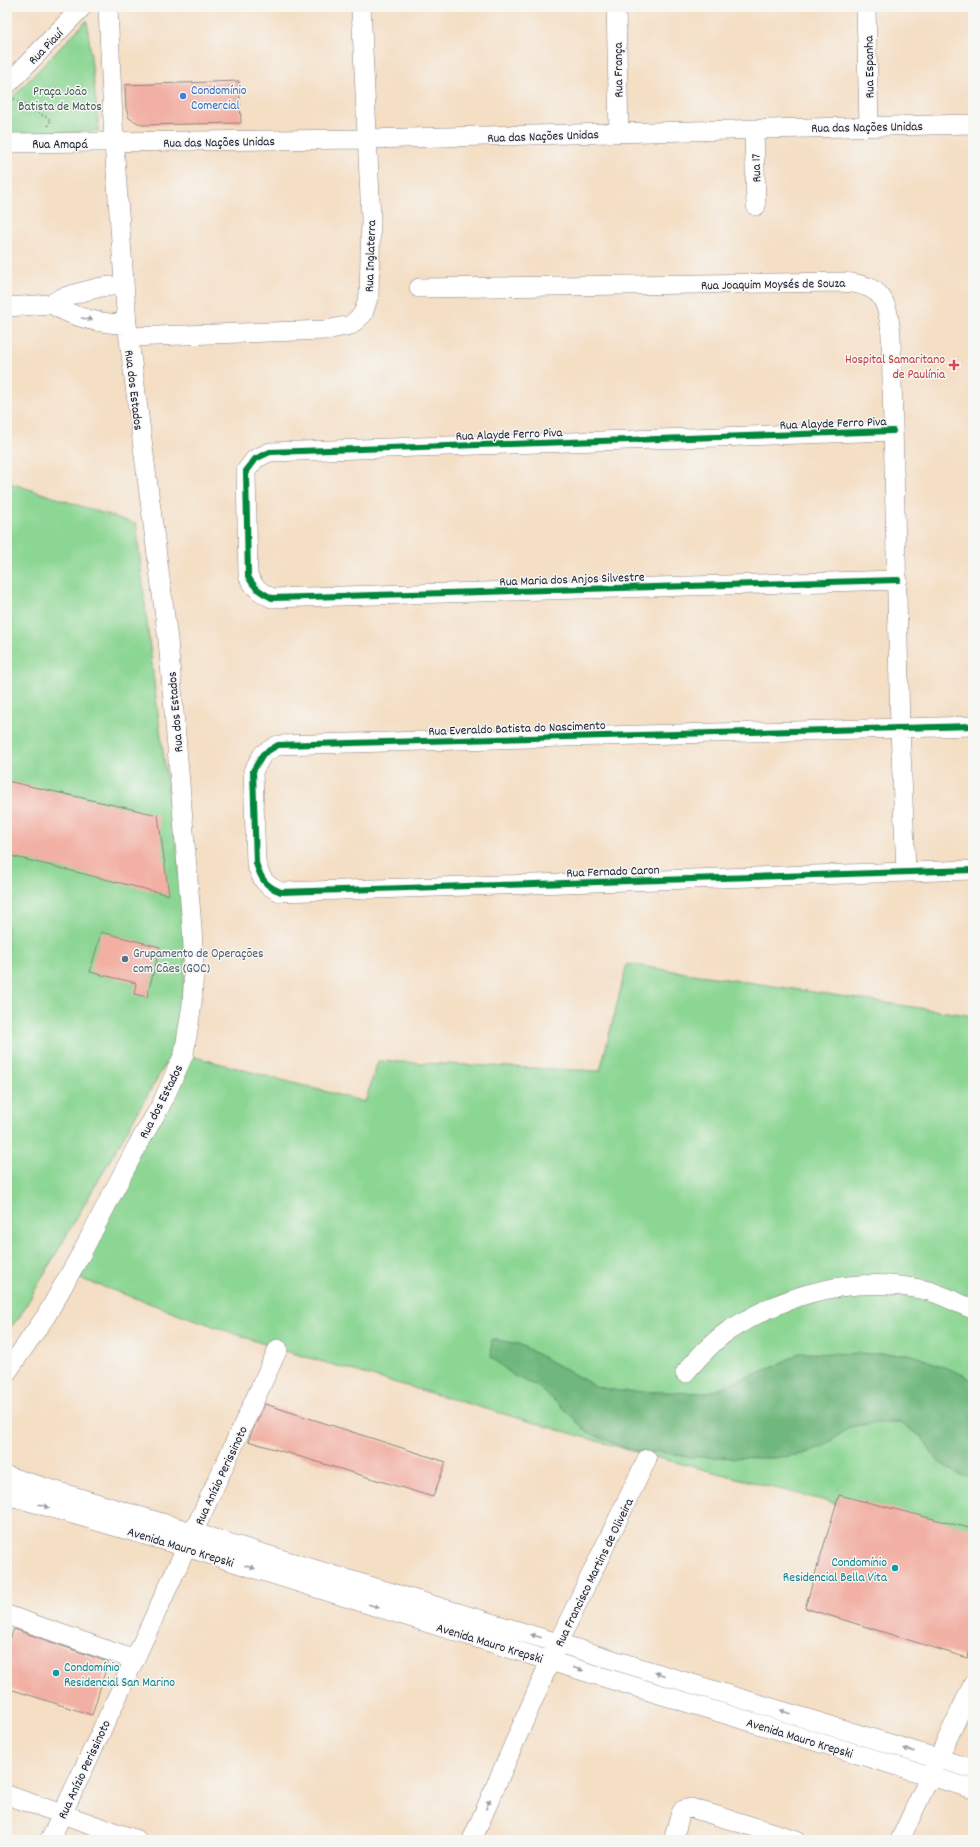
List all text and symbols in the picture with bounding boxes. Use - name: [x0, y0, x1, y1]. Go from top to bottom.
- street label: Rua Piauí: [25, 24, 70, 70]
- street label: Rua Espanha: [860, 35, 881, 98]
- street label: Rua França: [610, 41, 629, 98]
- place label: Condomínio Comercial: [191, 82, 247, 116]
- park label: Praça João Batista de Matos: [18, 83, 102, 117]
- marker: Condomínio Comercial: [178, 91, 188, 101]
- street label: Rua das Nações Unidas: [811, 118, 923, 139]
- street label: Rua das Nações Unidas: [487, 126, 599, 149]
- street label: Rua das Nações Unidas: [163, 133, 275, 154]
- street label: Rua Amapá: [32, 136, 88, 155]
- street label: Rua 17: [748, 153, 767, 183]
- street label: Rua Inglaterra: [361, 219, 382, 292]
- street label: Rua Joaquim Moysés de Souza: [701, 275, 846, 296]
- one-way arrow: [81, 317, 93, 323]
- street label: Rua dos Estados: [118, 349, 147, 432]
- place label: Hospital Samaritano de Paulínia: [845, 351, 946, 385]
- marker: Hospital Samaritano de Paulínia: [948, 359, 960, 371]
- street label: Rua Alayde Ferro Piva: [779, 413, 888, 436]
- street label: Rua Alayde Ferro Piva: [455, 424, 564, 447]
- street label: Rua Maria dos Anjos Silvestre: [499, 568, 645, 593]
- street label: Rua dos Estados: [163, 671, 189, 753]
- street label: Rua Everaldo Batista do Nascimento: [428, 717, 606, 742]
- street label: Rua Fernado Caron: [566, 861, 660, 884]
- place label: Grupamento de Operações com Cães (GOC): [133, 945, 263, 979]
- marker: Grupamento de Operações com Cães (GOC): [120, 954, 130, 964]
- street label: Rua dos Estados: [135, 1062, 189, 1143]
- street label: Rua Anízio Perissinoto: [191, 1423, 254, 1529]
- street label: Rua Francisco Martins de Oliveira: [551, 1495, 640, 1651]
- one-way arrow: [39, 1503, 51, 1509]
- street label: Avenida Mauro Krepski: [125, 1523, 236, 1574]
- place label: Condomínio Residencial Bella Vita: [783, 1554, 888, 1588]
- marker: Condomínio Residencial Bella Vita: [890, 1563, 900, 1573]
- one-way arrow: [244, 1564, 256, 1570]
- one-way arrow: [368, 1603, 380, 1609]
- street label: Avenida Mauro Krepski: [434, 1619, 545, 1670]
- one-way arrow: [530, 1633, 542, 1639]
- place label: Condomínio Residencial San Marino: [64, 1659, 175, 1693]
- one-way arrow: [572, 1666, 584, 1672]
- marker: Condomínio Residencial San Marino: [51, 1668, 61, 1678]
- one-way arrow: [654, 1671, 666, 1677]
- one-way arrow: [778, 1709, 790, 1715]
- street label: Avenida Mauro Krepski: [744, 1714, 855, 1765]
- street label: Rua Anízio Perissinoto: [54, 1717, 117, 1823]
- one-way arrow: [903, 1747, 915, 1753]
- one-way arrow: [485, 1799, 491, 1810]

